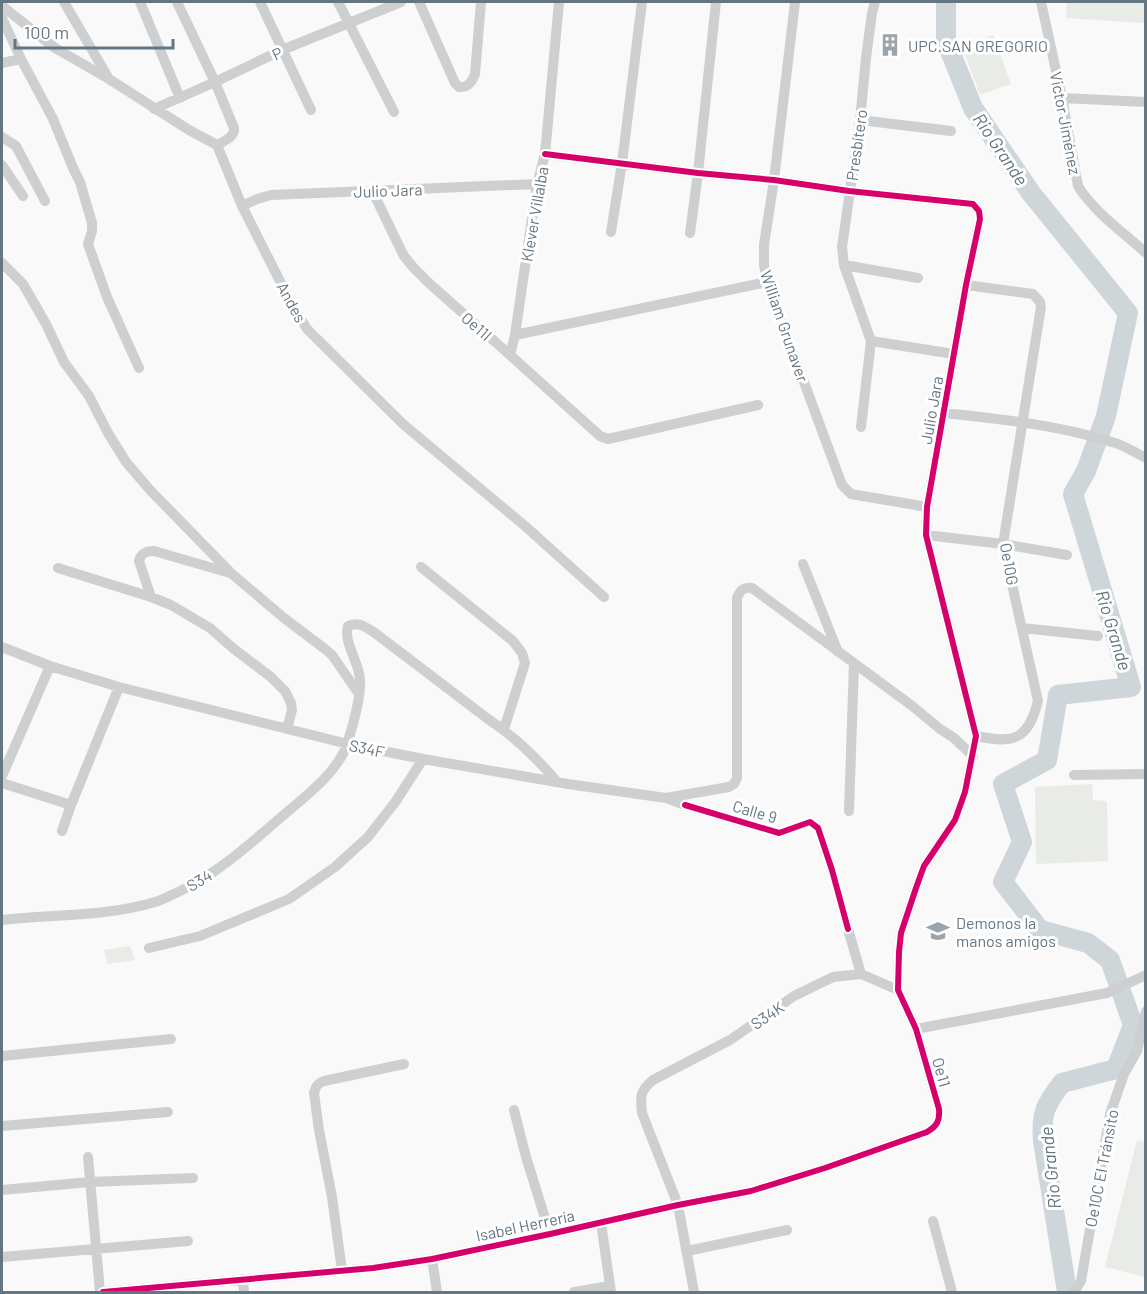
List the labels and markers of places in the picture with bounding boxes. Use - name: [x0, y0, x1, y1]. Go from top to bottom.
- building icon: UPC.SAN GREGORIO: [877, 32, 903, 58]
- place label: UPC.SAN GREGORIO: [908, 36, 1048, 55]
- place label: Demonos la manos amigos: [956, 913, 1056, 950]
- school or university icon: Demonos la manos amigos: [925, 918, 951, 944]

